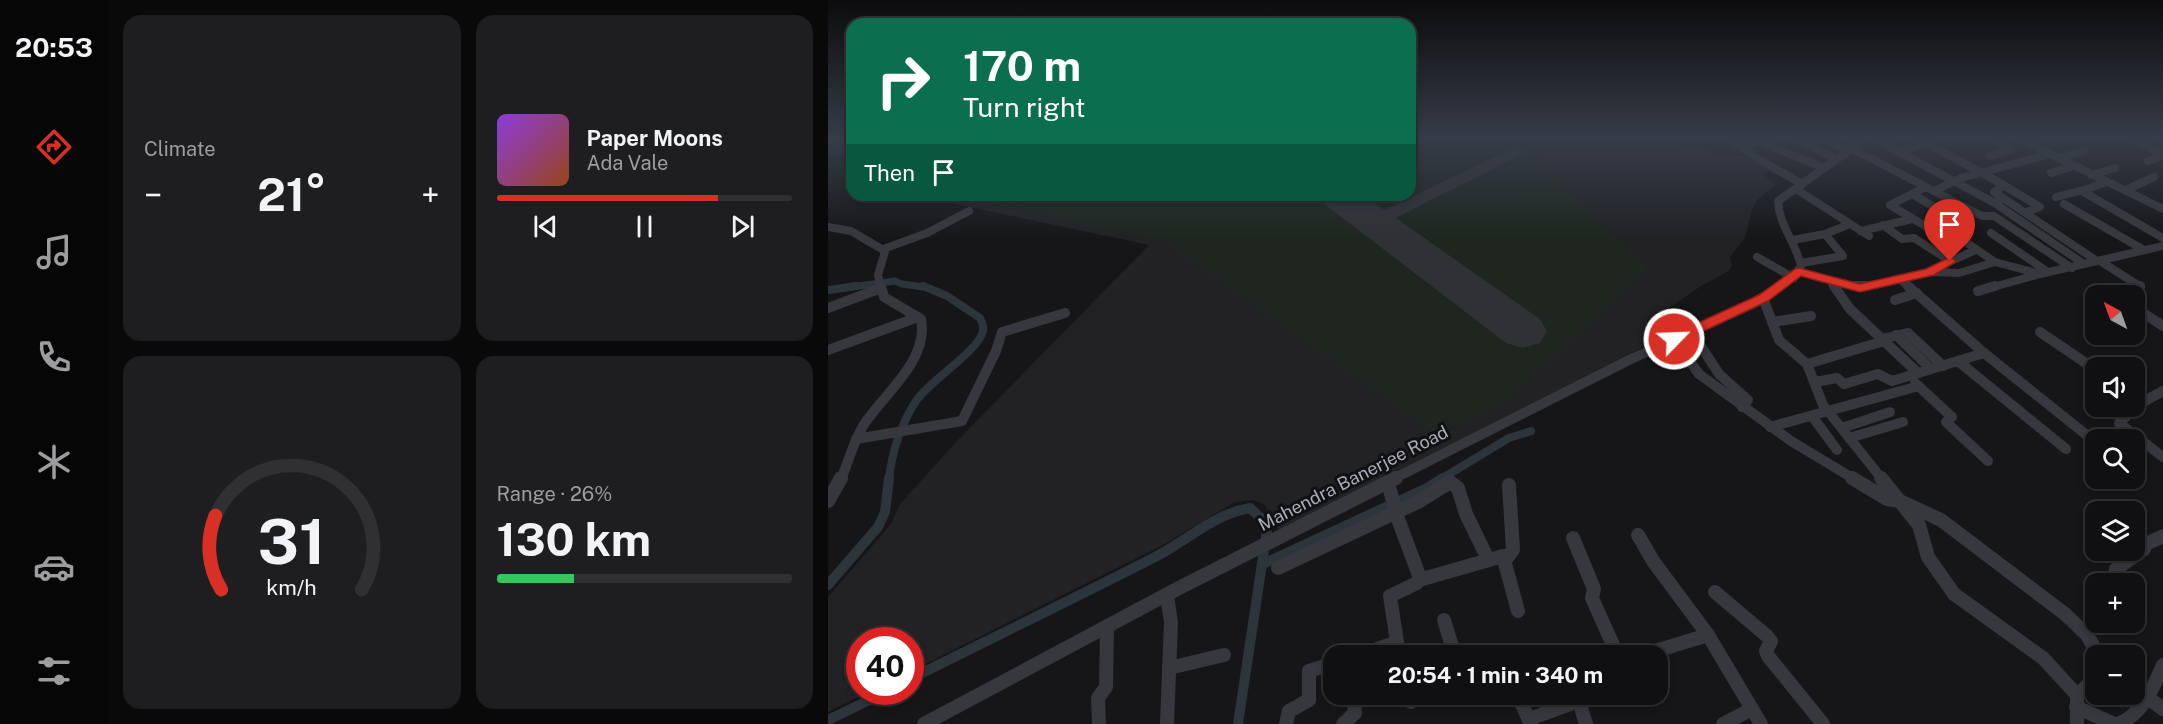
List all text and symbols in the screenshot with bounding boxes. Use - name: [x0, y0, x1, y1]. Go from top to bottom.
- text: 20:53: [15, 31, 93, 63]
- text: 170 m: [963, 41, 1081, 90]
- icon: right: [864, 42, 942, 120]
- text: Turn right: [963, 91, 1086, 123]
- text: Paper Moons: [587, 125, 723, 151]
- icon: directions: [33, 126, 75, 168]
- text: Climate: [144, 137, 216, 161]
- text: Ada Vale: [587, 151, 668, 175]
- icon: arrive: [927, 156, 960, 189]
- text: Then: [864, 160, 915, 186]
- text: 21°: [257, 168, 326, 221]
- text: −: [144, 176, 162, 214]
- text: +: [421, 176, 439, 214]
- pin: [1924, 199, 1975, 261]
- icon: arrive: [1933, 208, 1966, 241]
- icon: previous: [529, 210, 562, 243]
- icon: pause: [628, 210, 661, 243]
- icon: next: [726, 210, 759, 243]
- icon: music: [33, 231, 75, 273]
- north arrow: [2085, 285, 2145, 345]
- map controls: [2085, 285, 2145, 705]
- position arrow: [1642, 307, 1706, 371]
- icon: phone: [33, 336, 75, 378]
- button: sound: [2085, 357, 2145, 417]
- street label: Mahendra Banerjee Road: [1255, 421, 1451, 535]
- button: search: [2085, 429, 2145, 489]
- icon: climate: [33, 441, 75, 483]
- text: Range · 26%: [497, 482, 612, 506]
- button: layers: [2085, 501, 2145, 561]
- text: 31: [258, 505, 326, 578]
- text: 130 km: [497, 513, 651, 566]
- icon: car: [33, 546, 75, 588]
- button: +: [2085, 573, 2145, 633]
- text: km/h: [267, 575, 317, 600]
- speed limit sign: 40: [846, 627, 924, 705]
- button: −: [2085, 645, 2145, 705]
- icon: filters: [33, 650, 75, 692]
- text: 20:54 · 1 min · 340 m: [1388, 662, 1603, 688]

